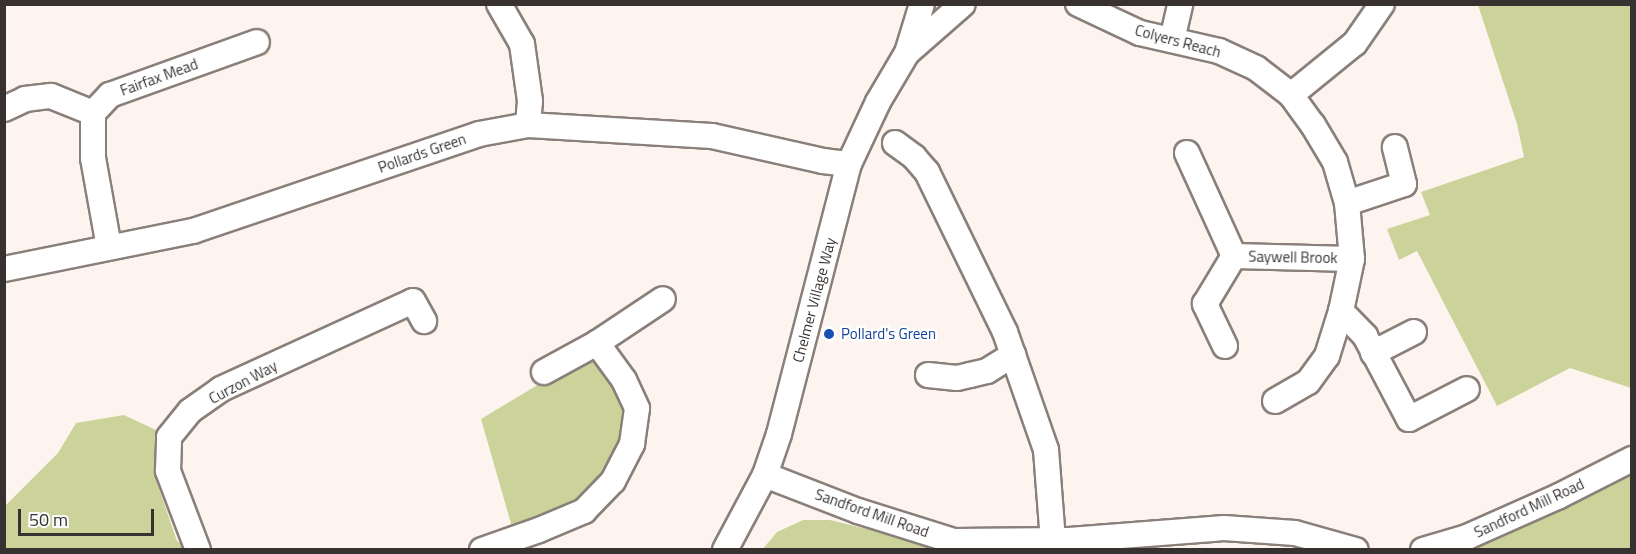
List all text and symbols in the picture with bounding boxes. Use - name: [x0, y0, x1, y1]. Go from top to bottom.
- street label: Colyers Reach: [1133, 21, 1223, 61]
- street label: Fairfax Mead: [118, 55, 200, 99]
- street label: Pollards Green: [376, 130, 468, 176]
- street label: Chelmer Village Way: [789, 236, 839, 364]
- street label: Saywell Brook: [1248, 247, 1338, 267]
- place label: Pollard's Green: [841, 325, 936, 343]
- marker: Pollard's Green: [822, 327, 836, 341]
- street label: Curzon Way: [206, 356, 280, 408]
- street label: Sandford Mill Road: [1471, 475, 1587, 541]
- street label: Sandford Mill Road: [813, 485, 931, 541]
- scale bar: [21, 497, 158, 535]
- text: 50 m: [29, 506, 68, 533]

